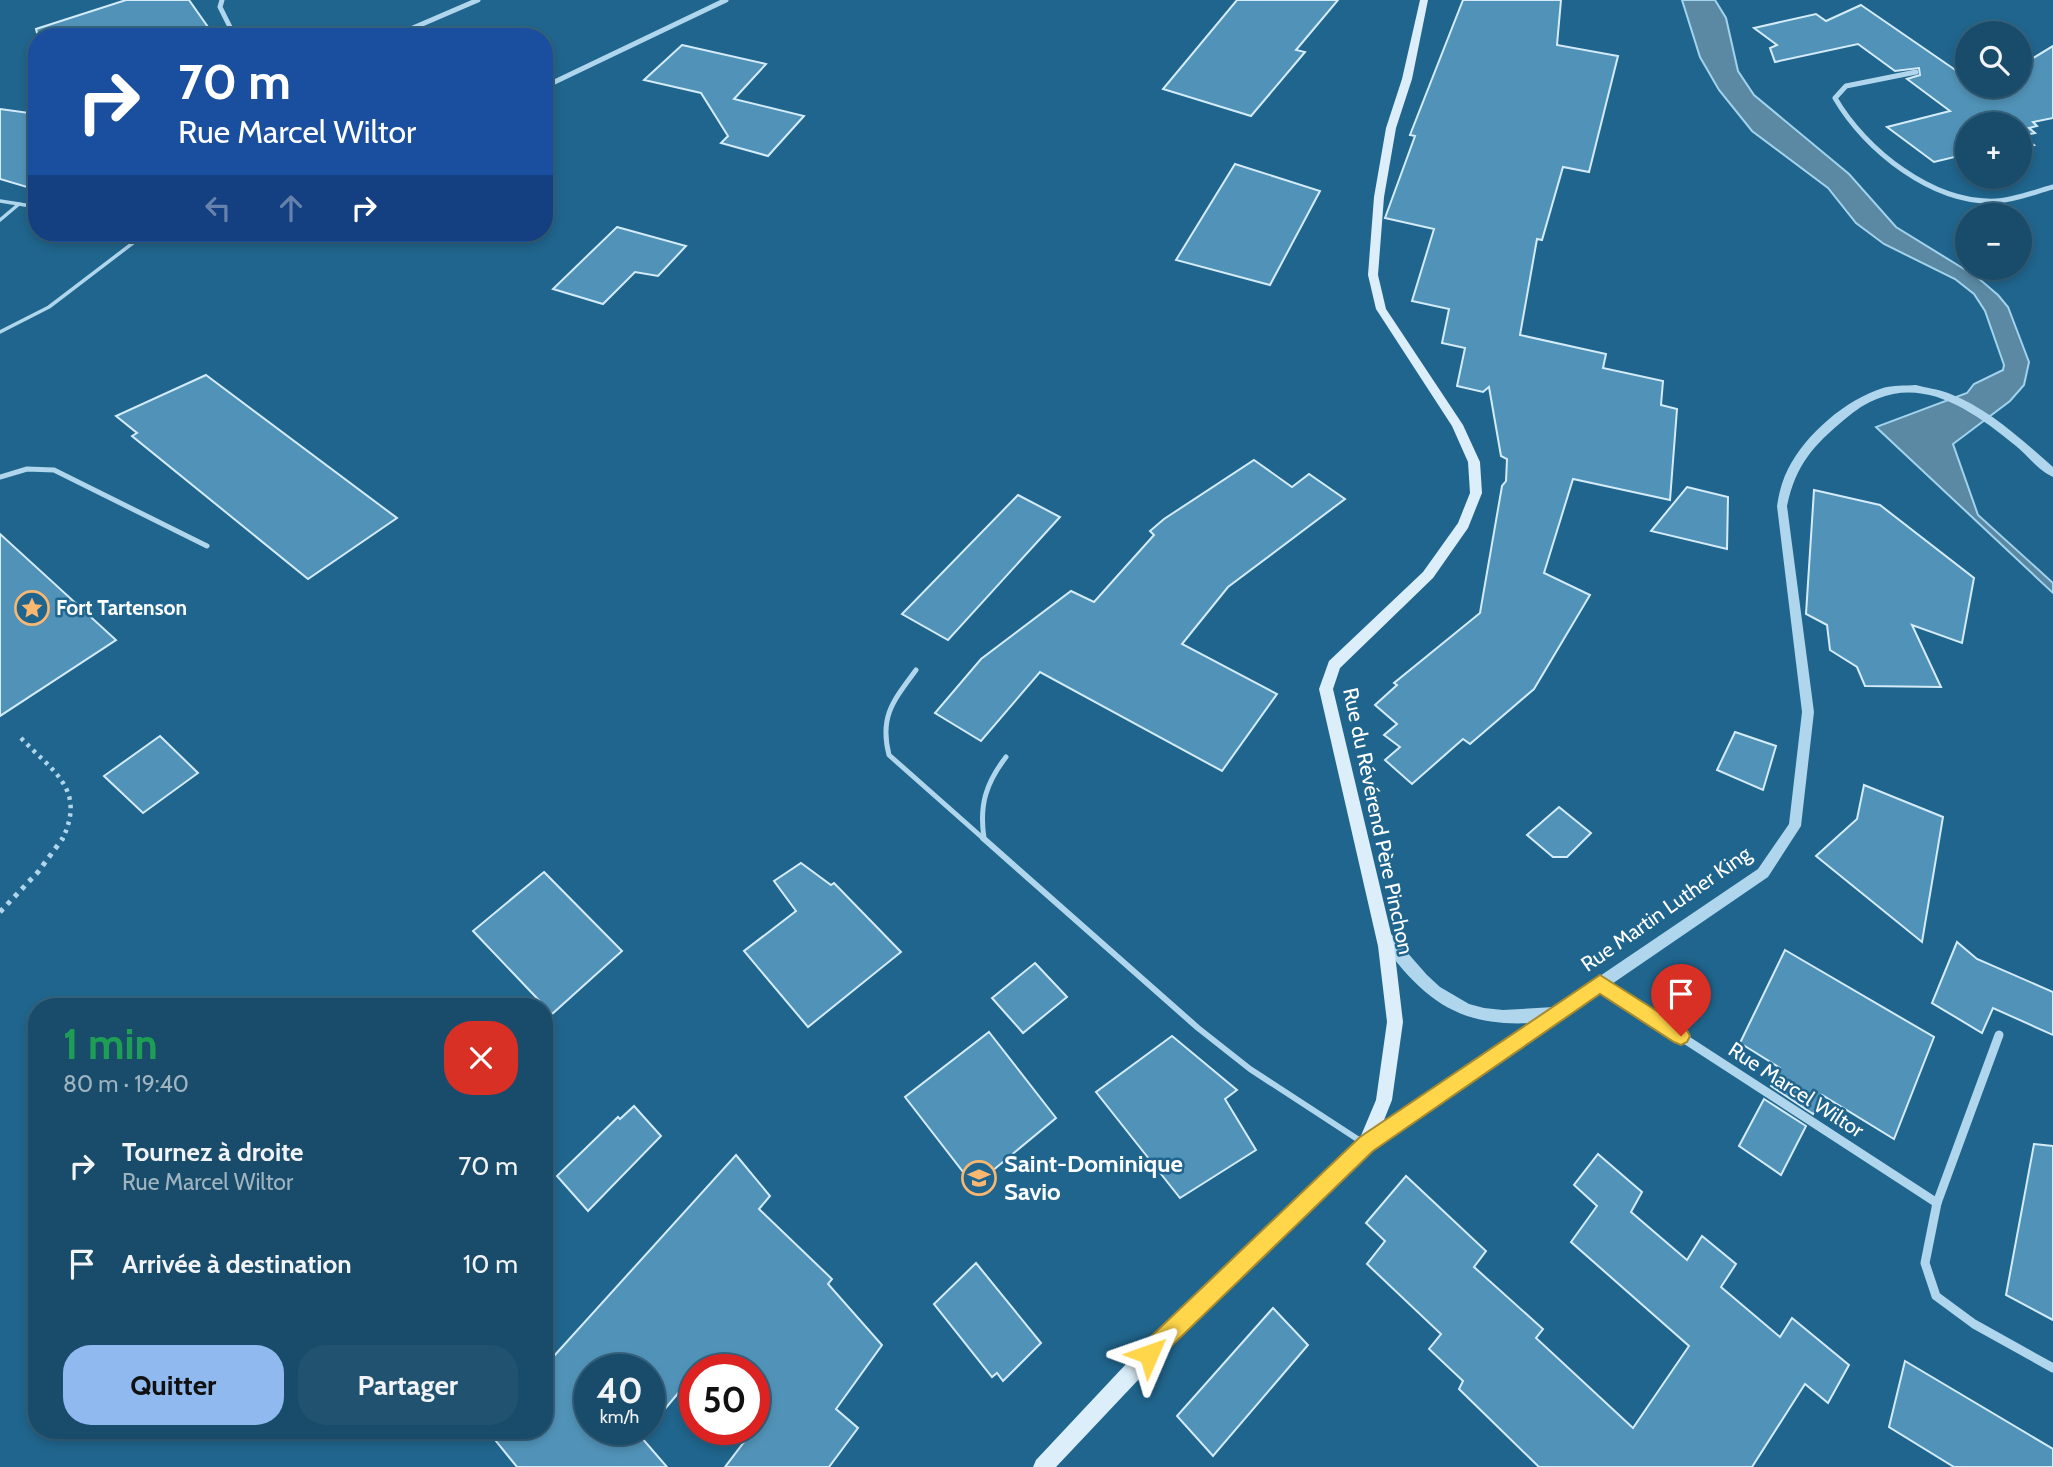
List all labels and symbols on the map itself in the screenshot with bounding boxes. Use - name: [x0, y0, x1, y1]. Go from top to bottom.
- place icon: Fort Tartenson: [13, 589, 51, 627]
- place label: Fort Tartenson: [56, 595, 187, 620]
- street label: Rue du Révérend Père Pinchon: [1338, 685, 1419, 957]
- street label: Rue Martin Luther King: [1576, 840, 1756, 977]
- pin: [1651, 964, 1711, 1036]
- street label: Rue Marcel Wiltor: [1724, 1037, 1869, 1143]
- place label: Saint-Dominique Savio: [1004, 1149, 1183, 1206]
- school or university icon: Saint-Dominique Savio: [960, 1159, 998, 1197]
- position arrow: [1112, 1317, 1186, 1391]
- speed limit sign: 50: [679, 1354, 770, 1445]

